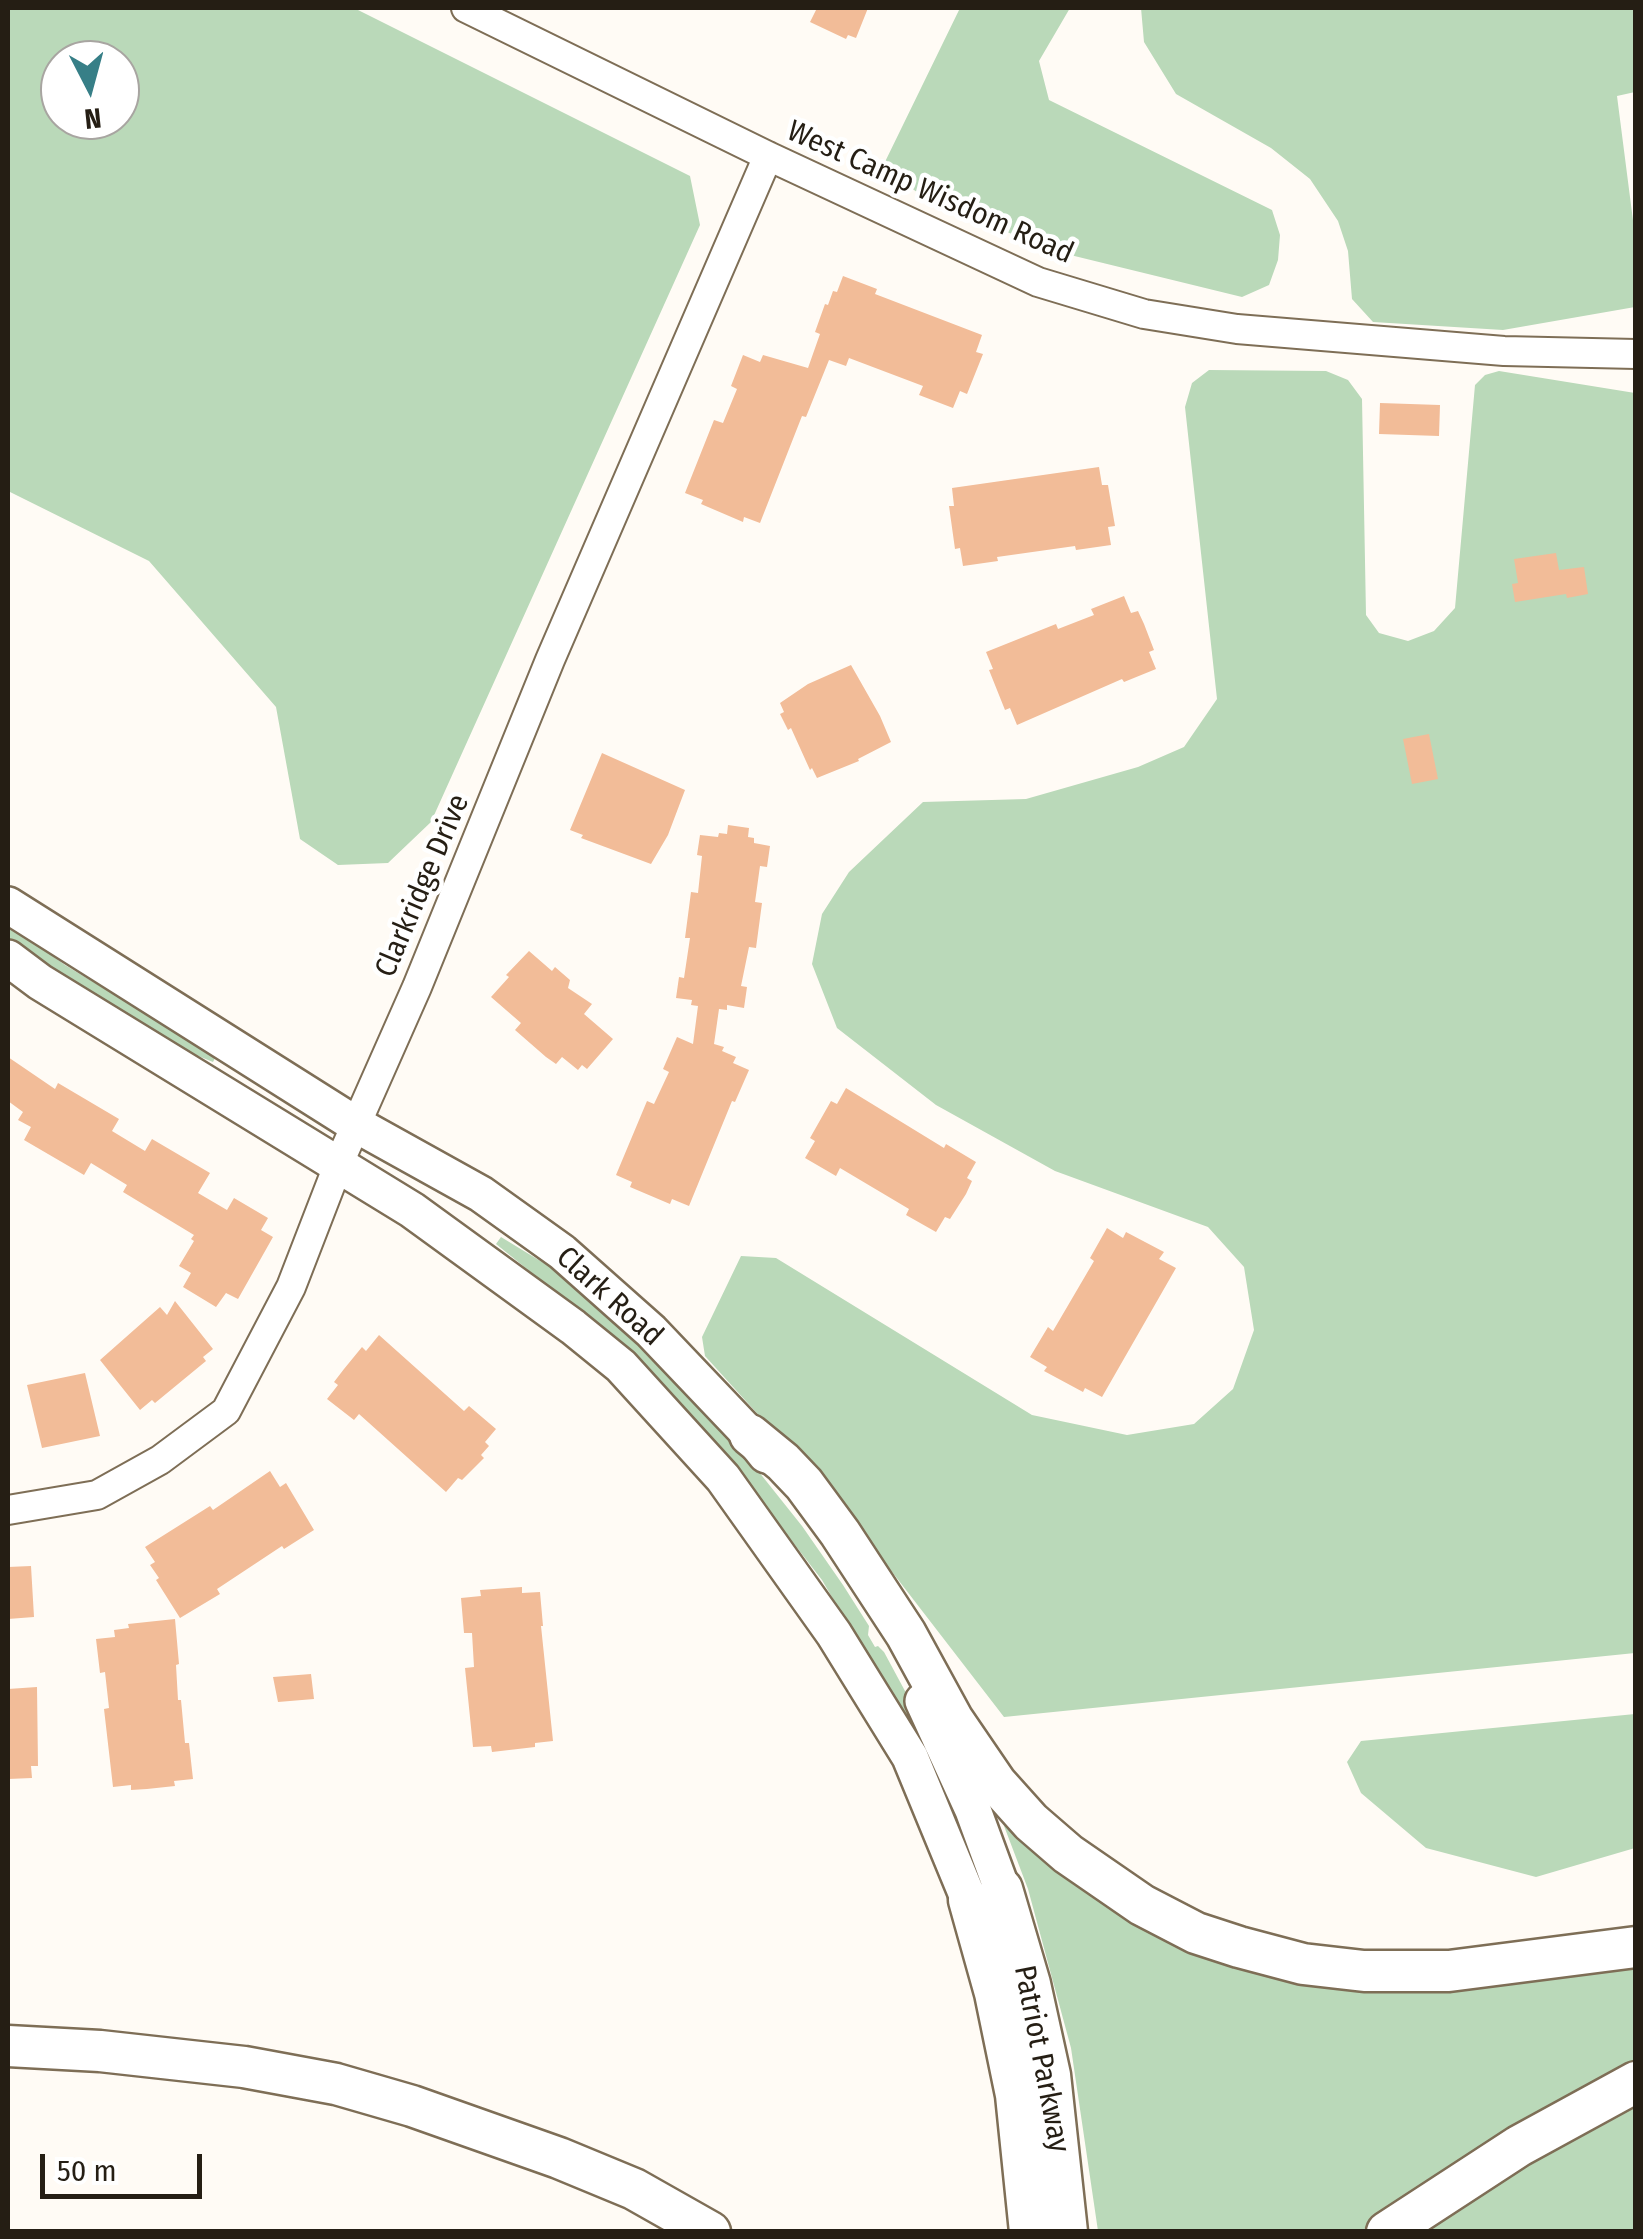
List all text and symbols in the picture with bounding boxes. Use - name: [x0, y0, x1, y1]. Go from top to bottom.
- north arrow: [40, 40, 140, 140]
- text: N: [83, 101, 103, 136]
- street label: West Camp Wisdom Road: [781, 114, 1079, 272]
- street label: Clarkridge Drive: [368, 789, 478, 983]
- street label: Clark Road: [548, 1240, 670, 1354]
- street label: Patriot Parkway: [1005, 1963, 1077, 2155]
- scale bar: [45, 2134, 208, 2196]
- text: 50 m: [57, 2153, 117, 2189]

